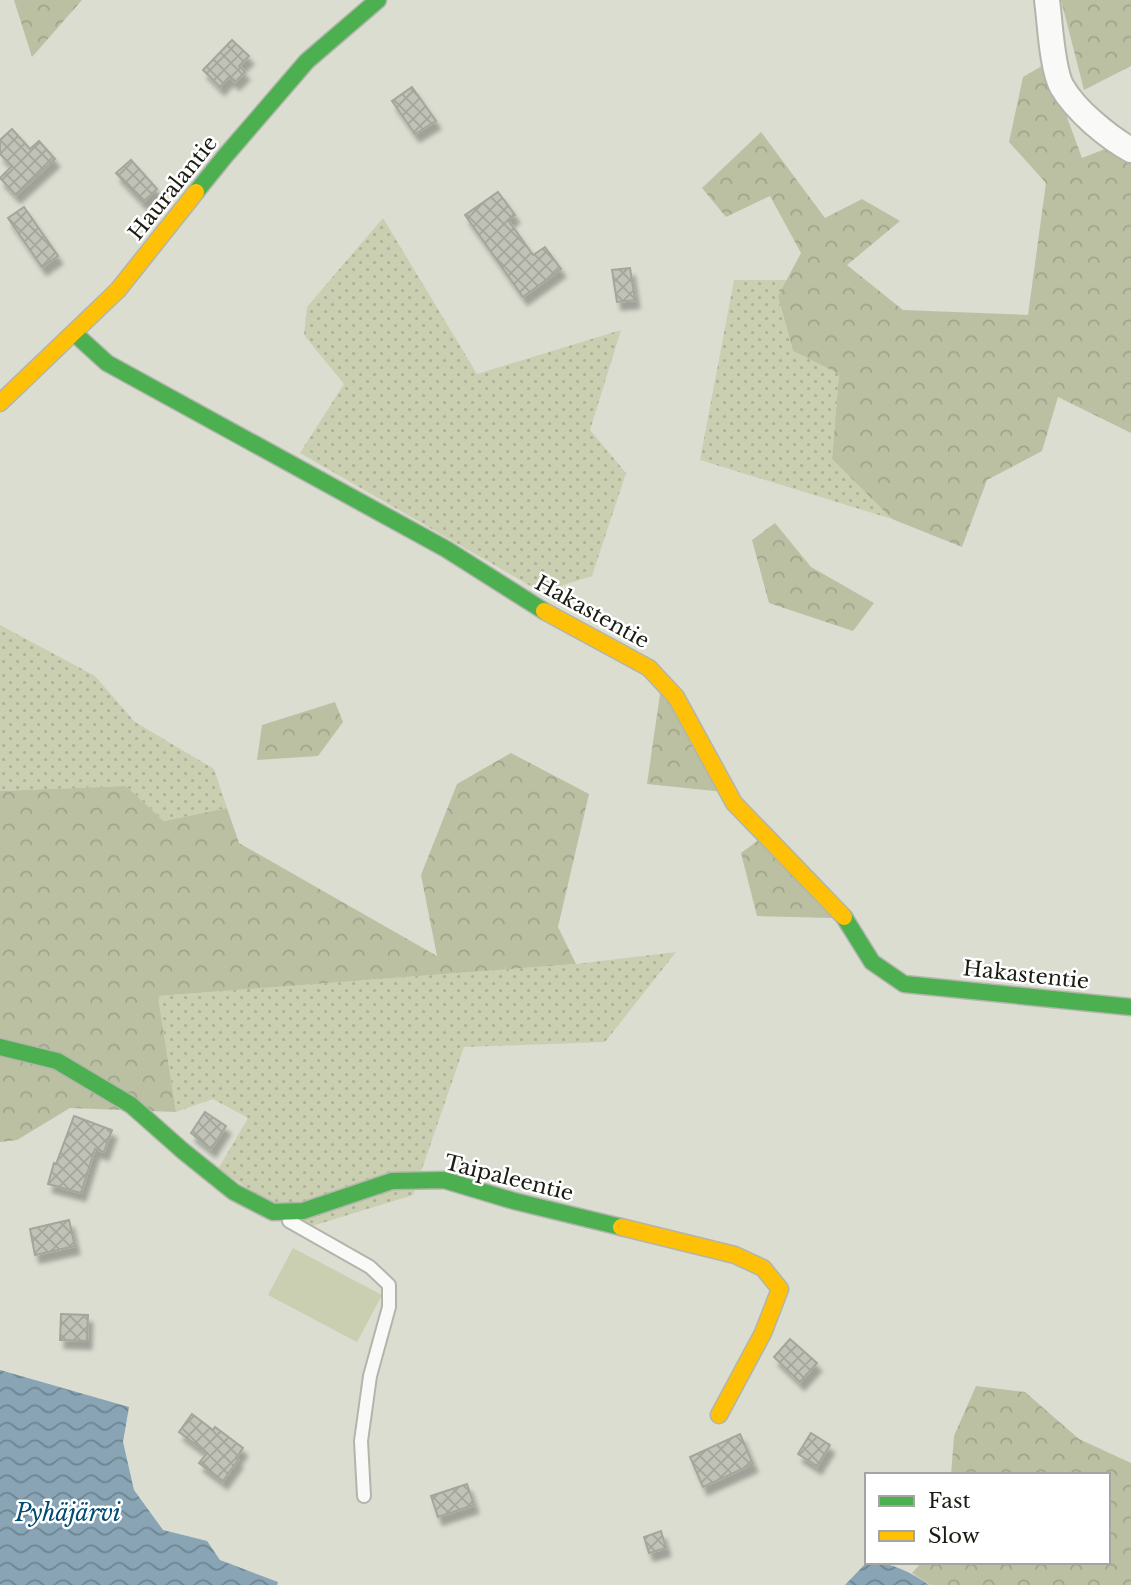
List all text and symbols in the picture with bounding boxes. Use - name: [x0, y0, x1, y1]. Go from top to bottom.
- street label: Hauralantie: [123, 131, 223, 245]
- street label: Hakastentie: [530, 570, 654, 654]
- street label: Hakastentie: [962, 955, 1090, 995]
- street label: Taipaleentie: [442, 1149, 576, 1207]
- legend: [865, 1473, 1110, 1564]
- text: Fast: [928, 1488, 970, 1514]
- water label: Pyhäjärvi: [14, 1499, 121, 1527]
- text: Slow: [928, 1523, 980, 1549]

